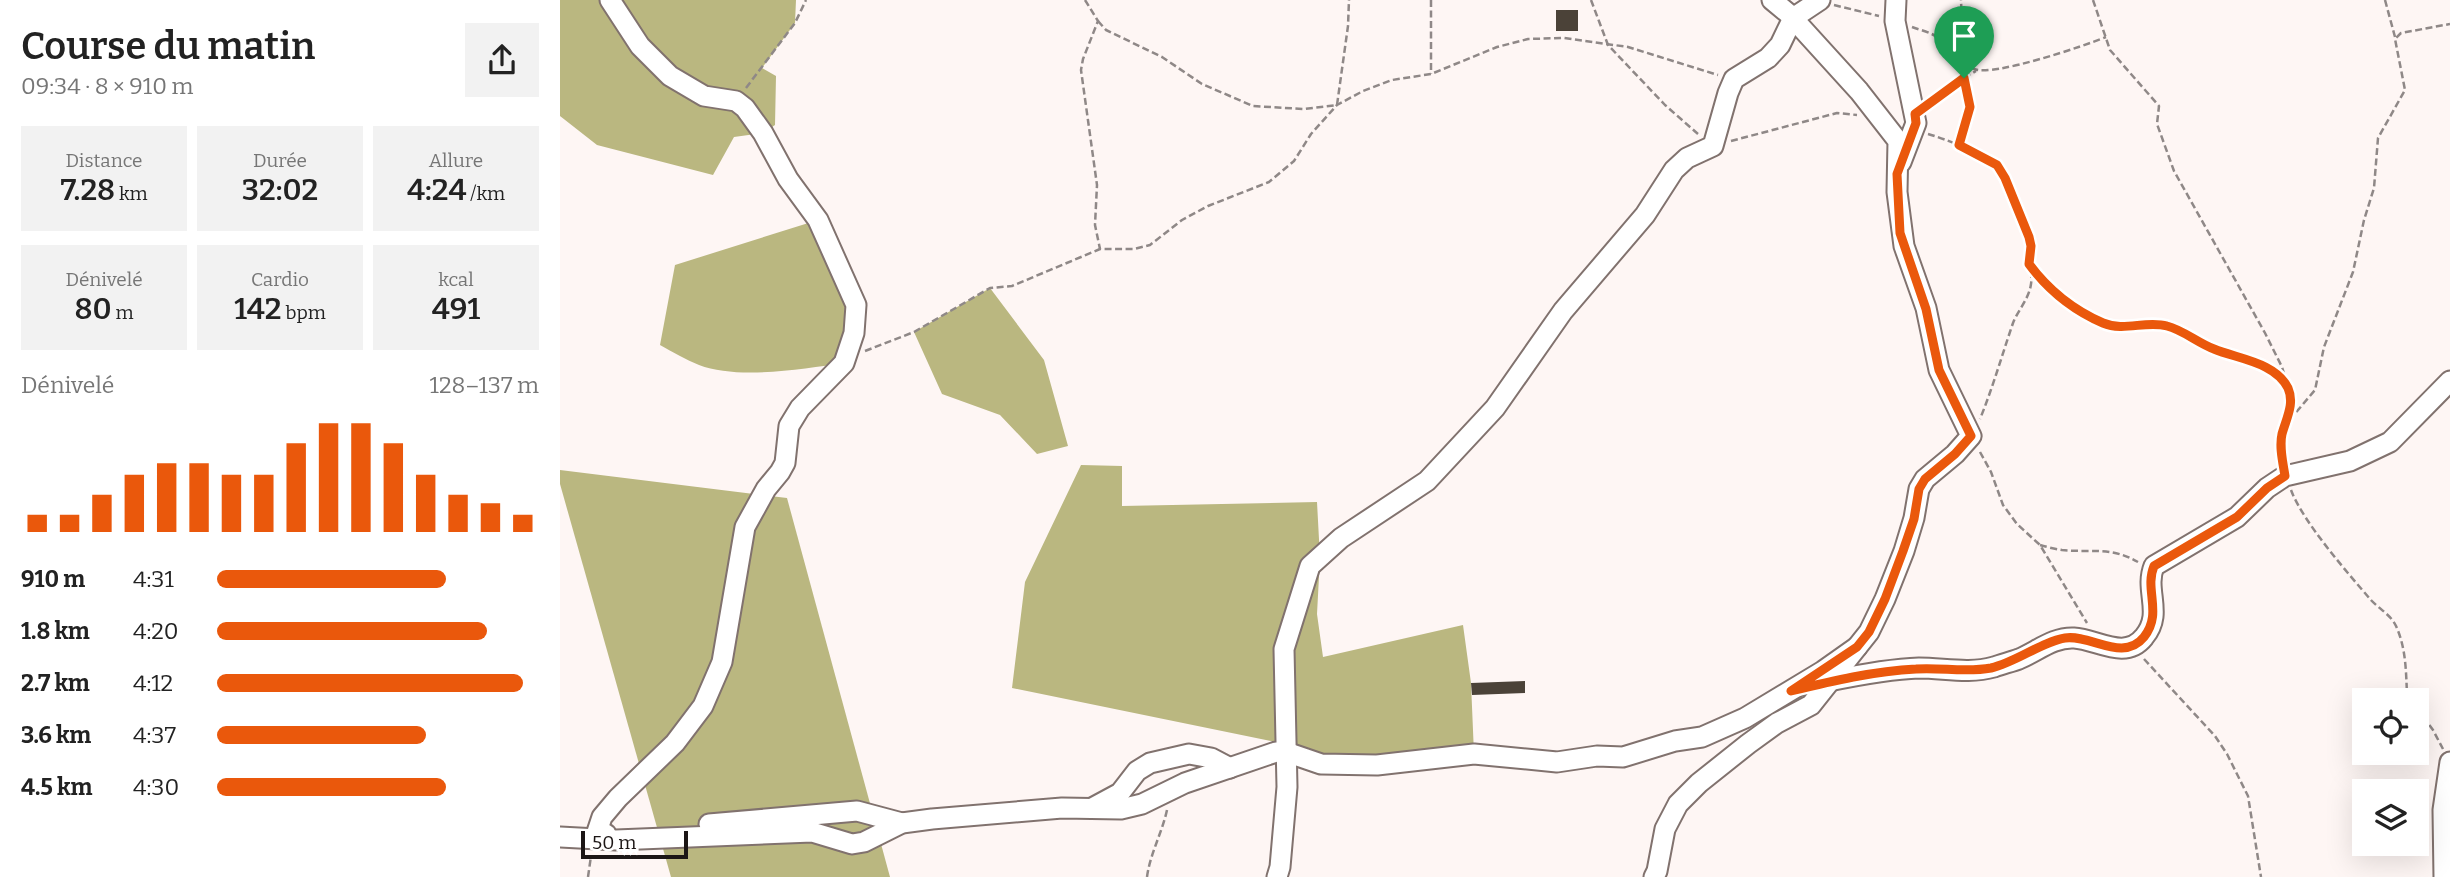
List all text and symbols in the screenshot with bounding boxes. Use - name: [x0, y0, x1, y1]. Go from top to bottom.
- pin: [1934, 6, 1994, 78]
- icon: arrive: [1945, 17, 1983, 55]
- text: Course du matin: [21, 23, 315, 69]
- button: share: [465, 23, 539, 97]
- text: 09:34 · 8 × 910 m: [21, 72, 193, 100]
- text: Distance: [66, 149, 142, 172]
- text: Durée: [253, 149, 307, 172]
- text: Allure: [429, 149, 483, 172]
- text: 7.28: [60, 172, 115, 208]
- text: 32:02: [242, 172, 318, 208]
- text: 4:24: [407, 172, 466, 208]
- text: km: [115, 182, 148, 205]
- text: /km: [466, 182, 505, 205]
- text: Dénivelé: [65, 268, 143, 291]
- text: Cardio: [251, 268, 309, 291]
- text: kcal: [438, 268, 474, 291]
- text: 80: [74, 291, 112, 327]
- text: 142: [234, 291, 282, 327]
- text: 491: [432, 291, 480, 327]
- text: m: [112, 301, 134, 324]
- text: bpm: [282, 301, 326, 324]
- text: Dénivelé: [21, 371, 114, 399]
- text: 128–137 m: [430, 371, 539, 399]
- text: 910 m: [21, 565, 85, 593]
- text: 4:31: [133, 565, 174, 593]
- text: 1.8 km: [21, 617, 90, 645]
- text: 4:20: [133, 617, 179, 645]
- text: 2.7 km: [21, 669, 90, 697]
- text: 4:12: [133, 669, 173, 697]
- map controls: [2352, 688, 2429, 856]
- button: locate: [2352, 688, 2429, 765]
- text: 3.6 km: [21, 721, 91, 749]
- text: 4:37: [133, 721, 176, 749]
- text: 4.5 km: [21, 773, 92, 801]
- text: 4:30: [133, 773, 179, 801]
- button: layers: [2352, 779, 2429, 856]
- scale bar: [581, 828, 688, 860]
- text: 50 m: [592, 831, 636, 854]

